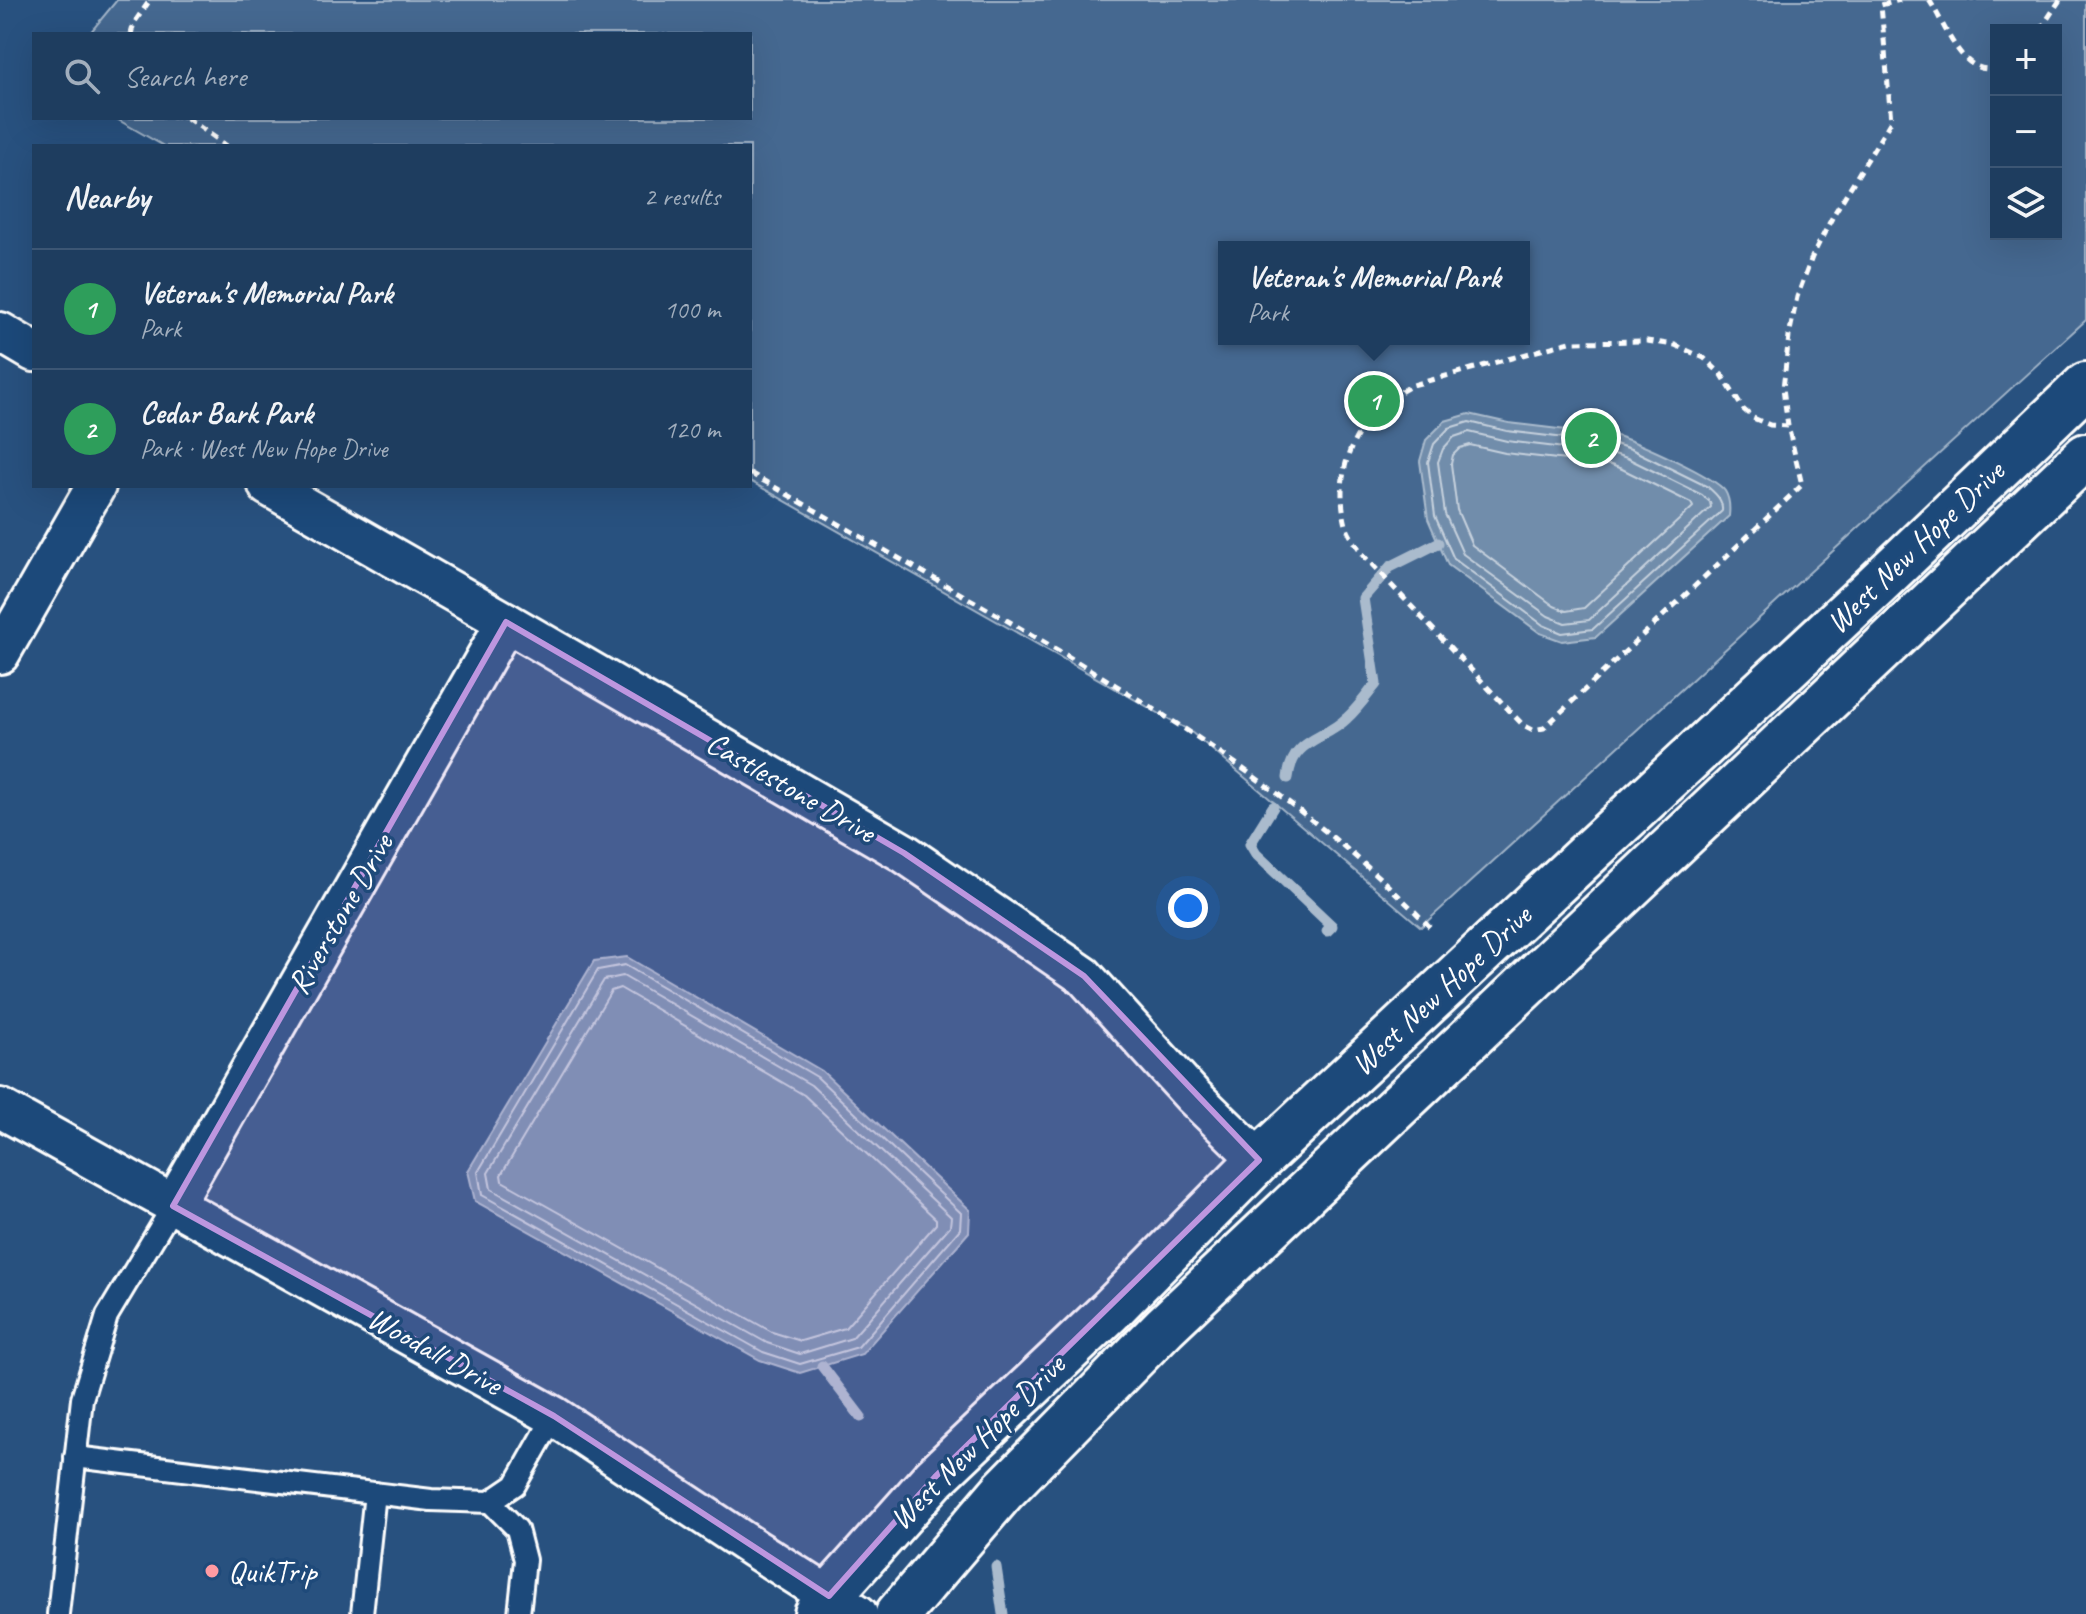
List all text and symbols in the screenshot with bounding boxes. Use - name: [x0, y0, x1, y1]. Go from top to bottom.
- map controls: [1990, 24, 2062, 240]
- button: +: [1990, 24, 2062, 96]
- search box: [32, 32, 752, 120]
- icon: search: [60, 54, 104, 98]
- text: Search here: [124, 57, 246, 95]
- button: −: [1990, 96, 2062, 168]
- button: layers: [1990, 168, 2062, 240]
- text: Nearby: [64, 175, 150, 218]
- text: 2 results: [644, 180, 720, 213]
- popup: [1218, 241, 1530, 345]
- text: Veteran's Memorial Park: [1248, 258, 1500, 296]
- text: Veteran's Memorial Park: [140, 274, 393, 312]
- text: 1: [84, 293, 96, 326]
- text: 100 m: [664, 293, 720, 326]
- text: Park: [1248, 296, 1289, 329]
- text: Park: [140, 312, 181, 345]
- pin: 1: [1348, 371, 1400, 431]
- text: Cedar Bark Park: [140, 394, 313, 432]
- pin: 2: [1565, 408, 1617, 468]
- text: 2: [84, 413, 96, 446]
- text: 120 m: [664, 413, 720, 446]
- text: Park · West New Hope Drive: [140, 432, 388, 465]
- street label: West New Hope Drive: [1817, 450, 2015, 642]
- street label: Castlestone Drive: [699, 722, 885, 853]
- street label: Riverstone Drive: [278, 824, 404, 1001]
- your location: [1168, 888, 1208, 928]
- street label: West New Hope Drive: [1342, 894, 1542, 1084]
- street label: Woodall Drive: [361, 1297, 512, 1406]
- street label: West New Hope Drive: [880, 1344, 1075, 1539]
- place label: QuikTrip: [228, 1551, 318, 1592]
- marker: QuikTrip: [203, 1562, 221, 1580]

